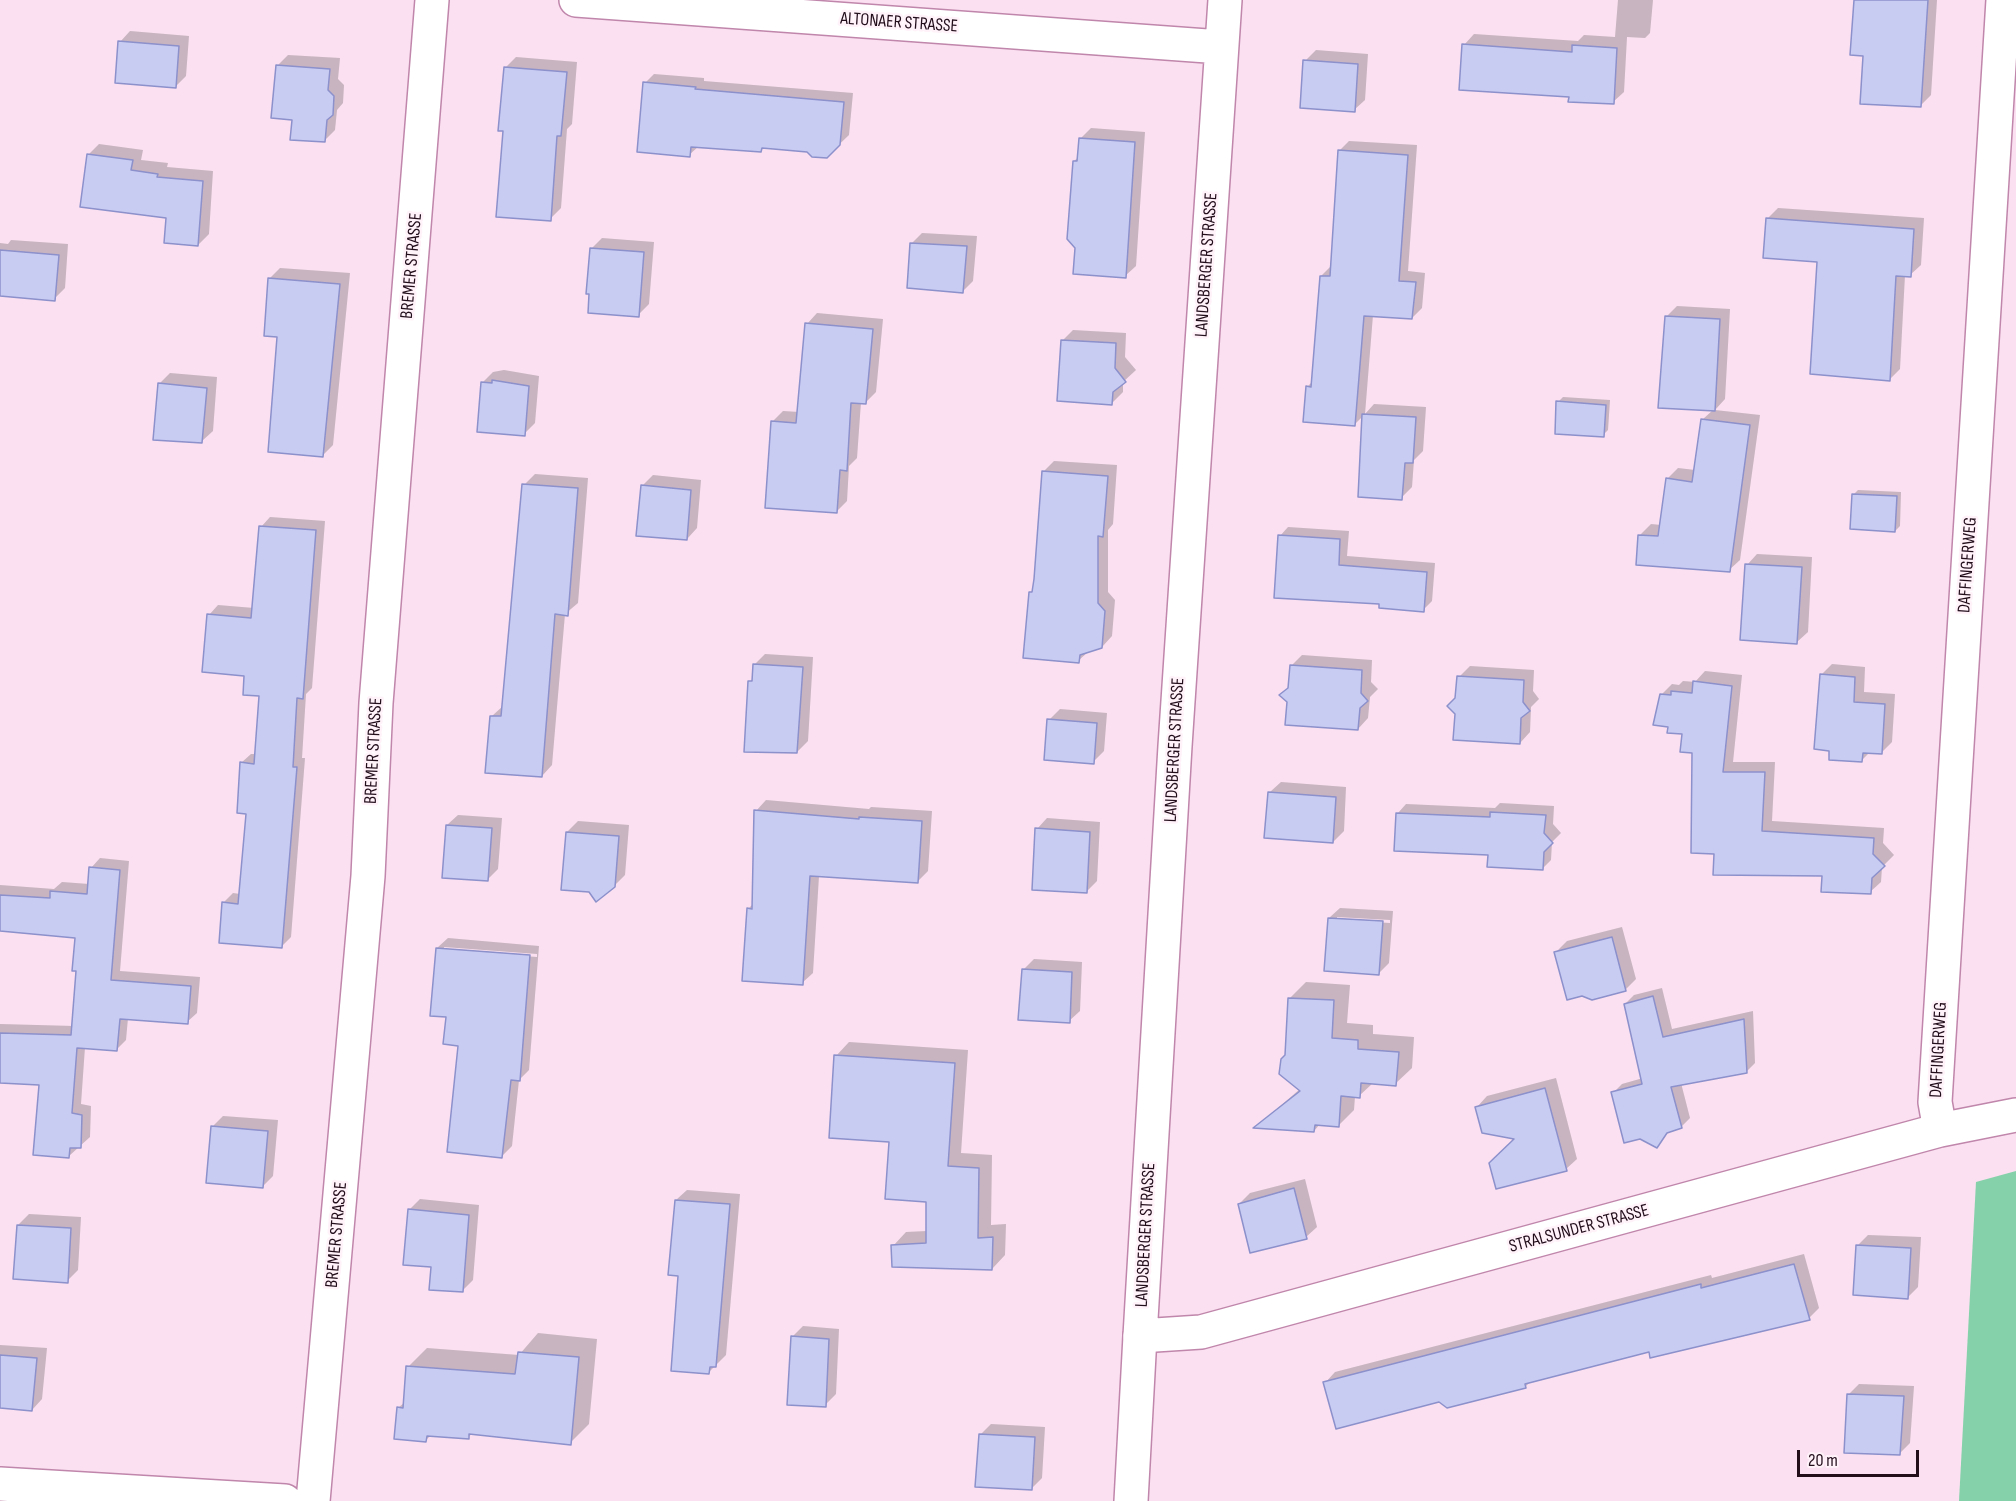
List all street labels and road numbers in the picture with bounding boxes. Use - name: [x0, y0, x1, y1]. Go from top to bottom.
- street label: ALTONAER STRASSE: [839, 8, 959, 38]
- street label: LANDSBERGER STRASSE: [1191, 192, 1223, 338]
- street label: BREMER STRASSE: [397, 212, 427, 320]
- street label: DAFFINGERWEG: [1954, 516, 1982, 614]
- street label: LANDSBERGER STRASSE: [1160, 677, 1190, 823]
- street label: BREMER STRASSE: [360, 697, 388, 805]
- street label: DAFFINGERWEG: [1926, 1002, 1952, 1098]
- street label: LANDSBERGER STRASSE: [1131, 1162, 1161, 1308]
- street label: BREMER STRASSE: [322, 1181, 352, 1289]
- street label: STRALSUNDER STRASSE: [1507, 1200, 1651, 1258]

